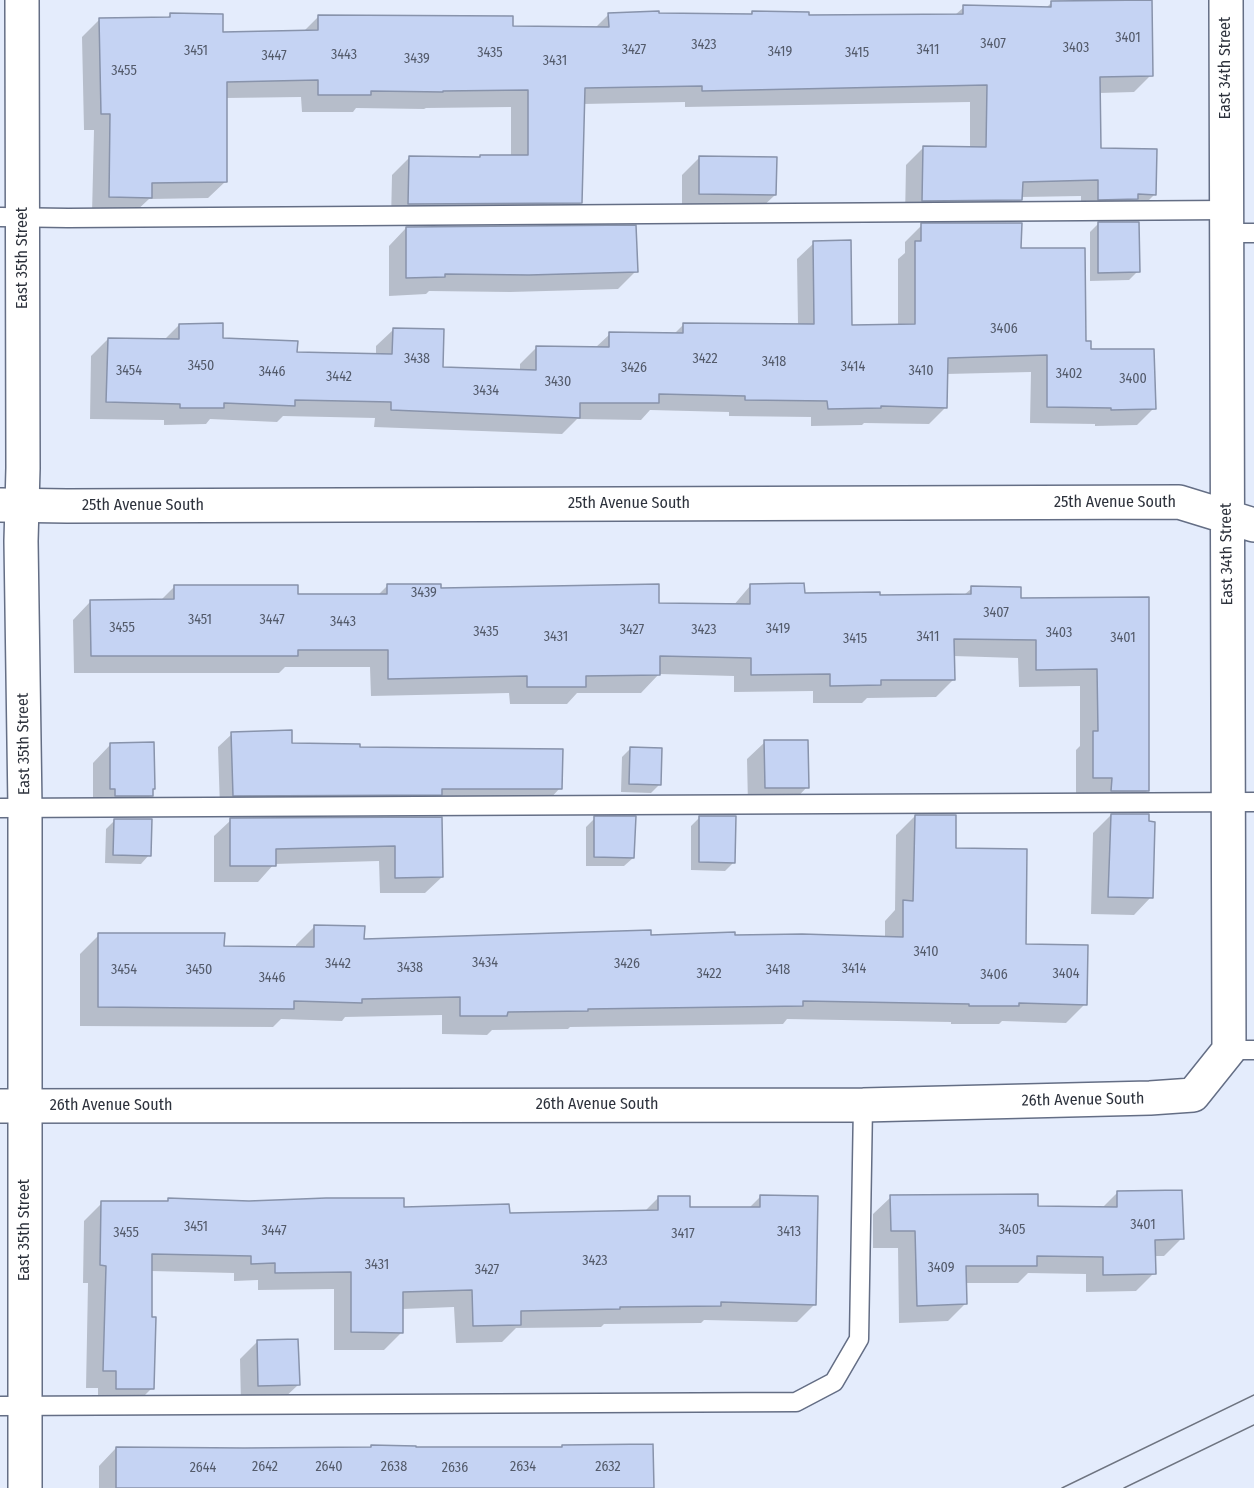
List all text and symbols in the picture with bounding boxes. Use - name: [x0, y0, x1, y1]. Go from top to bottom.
- street label: East 34th Street: [1216, 17, 1236, 119]
- house number: 3401: [1115, 30, 1141, 46]
- house number: 3407: [980, 36, 1006, 52]
- house number: 3423: [691, 37, 717, 53]
- house number: 3403: [1063, 40, 1089, 56]
- house number: 3427: [622, 42, 646, 58]
- house number: 3411: [917, 42, 939, 58]
- house number: 3451: [184, 43, 208, 59]
- house number: 3419: [768, 44, 792, 60]
- house number: 3435: [477, 45, 503, 61]
- house number: 3415: [845, 45, 869, 61]
- house number: 3443: [331, 47, 357, 63]
- house number: 3447: [261, 48, 287, 64]
- house number: 3439: [404, 51, 430, 67]
- house number: 3431: [543, 53, 567, 69]
- house number: 3455: [111, 63, 137, 79]
- street label: East 35th Street: [13, 207, 33, 309]
- house number: 3406: [990, 321, 1018, 337]
- house number: 3438: [404, 351, 430, 367]
- house number: 3422: [692, 351, 718, 367]
- house number: 3418: [762, 354, 786, 370]
- house number: 3450: [188, 358, 214, 374]
- house number: 3414: [841, 359, 865, 375]
- house number: 3426: [621, 360, 647, 376]
- house number: 3454: [116, 363, 142, 379]
- house number: 3410: [908, 363, 934, 379]
- house number: 3446: [259, 364, 285, 380]
- house number: 3402: [1056, 366, 1082, 382]
- house number: 3442: [326, 369, 352, 385]
- house number: 3400: [1119, 371, 1147, 387]
- house number: 3430: [545, 374, 571, 390]
- house number: 3434: [473, 383, 499, 399]
- street label: 25th Avenue South: [1054, 493, 1176, 513]
- street label: 25th Avenue South: [568, 494, 690, 514]
- street label: 25th Avenue South: [82, 496, 204, 516]
- street label: East 34th Street: [1217, 503, 1237, 605]
- house number: 3439: [411, 585, 437, 601]
- house number: 3407: [983, 605, 1009, 621]
- house number: 3451: [188, 612, 212, 628]
- house number: 3447: [259, 612, 285, 628]
- house number: 3443: [330, 614, 356, 630]
- house number: 3455: [109, 620, 135, 636]
- house number: 3419: [766, 621, 790, 637]
- house number: 3427: [620, 622, 644, 638]
- house number: 3423: [691, 622, 717, 638]
- house number: 3435: [473, 624, 499, 640]
- house number: 3403: [1046, 625, 1072, 641]
- house number: 3431: [544, 629, 568, 645]
- house number: 3411: [917, 629, 939, 645]
- house number: 3401: [1110, 630, 1136, 646]
- house number: 3415: [843, 631, 867, 647]
- street label: East 35th Street: [14, 693, 34, 795]
- house number: 3410: [913, 944, 939, 960]
- house number: 3434: [472, 955, 498, 971]
- house number: 3442: [325, 956, 351, 972]
- house number: 3426: [614, 956, 640, 972]
- house number: 3438: [397, 960, 423, 976]
- house number: 3414: [842, 961, 866, 977]
- house number: 3454: [111, 962, 137, 978]
- house number: 3450: [186, 962, 212, 978]
- house number: 3418: [766, 962, 790, 978]
- house number: 3422: [696, 966, 722, 982]
- house number: 3404: [1052, 966, 1080, 982]
- house number: 3406: [980, 967, 1008, 983]
- house number: 3446: [259, 970, 285, 986]
- street label: 26th Avenue South: [1022, 1089, 1144, 1111]
- street label: 26th Avenue South: [536, 1095, 658, 1115]
- street label: 26th Avenue South: [50, 1096, 172, 1116]
- street label: East 35th Street: [15, 1179, 35, 1281]
- house number: 3401: [1130, 1217, 1156, 1233]
- house number: 3451: [184, 1219, 208, 1235]
- house number: 3405: [999, 1222, 1025, 1238]
- house number: 3447: [261, 1223, 287, 1239]
- house number: 3413: [777, 1224, 801, 1240]
- house number: 3455: [113, 1225, 139, 1241]
- house number: 3417: [671, 1226, 695, 1242]
- house number: 3423: [582, 1253, 608, 1269]
- house number: 3431: [365, 1257, 389, 1273]
- house number: 3409: [927, 1260, 955, 1276]
- house number: 3427: [475, 1262, 499, 1278]
- house number: 2642: [252, 1459, 278, 1475]
- house number: 2640: [315, 1459, 343, 1475]
- house number: 2638: [381, 1459, 407, 1475]
- house number: 2634: [510, 1459, 536, 1475]
- house number: 2632: [595, 1459, 621, 1475]
- house number: 2644: [190, 1460, 216, 1476]
- house number: 2636: [442, 1460, 468, 1476]

